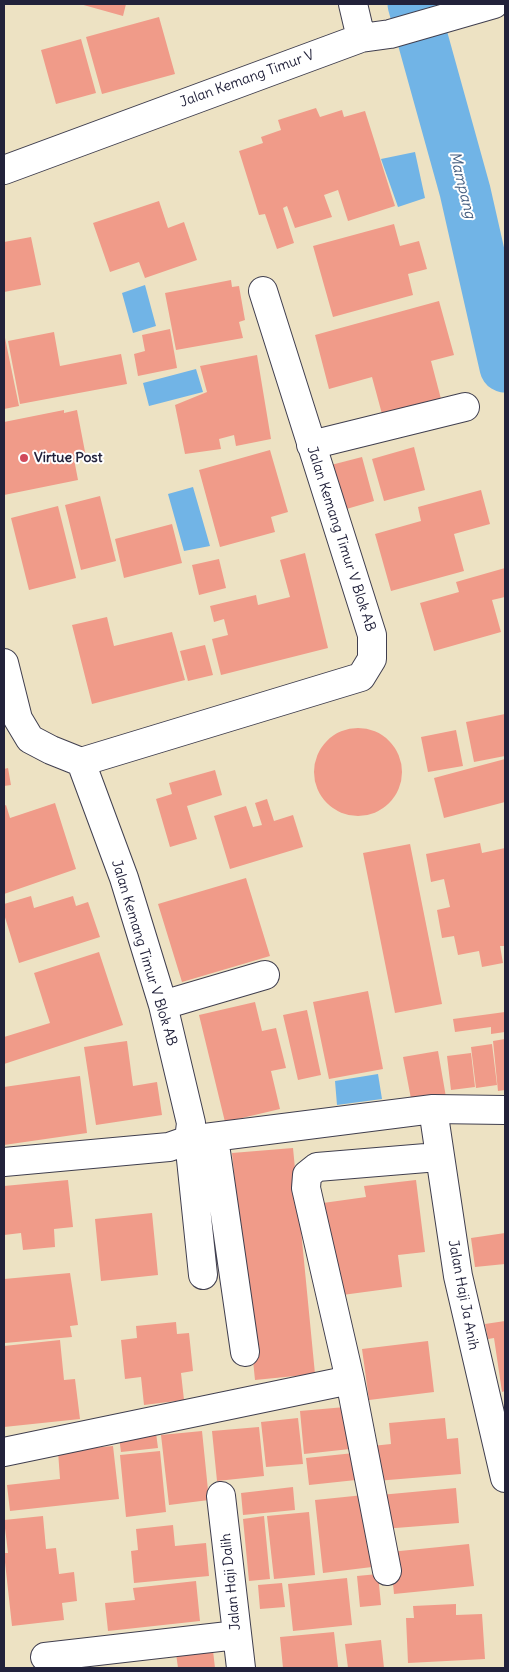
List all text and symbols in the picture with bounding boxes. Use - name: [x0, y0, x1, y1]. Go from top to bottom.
- street label: Jalan Kemang Timur V: [178, 47, 316, 111]
- water label: Mampang: [445, 150, 479, 220]
- street label: Jalan Kemang Timur V Blok AB: [303, 444, 379, 634]
- place label: Virtue Post: [34, 450, 102, 466]
- marker: Virtue Post: [18, 452, 30, 464]
- street label: Jalan Kemang Timur V Blok AB: [108, 858, 180, 1048]
- street label: Jalan Haji Ja Anih: [444, 1238, 482, 1352]
- street label: Jalan Haji Dalih: [218, 1533, 244, 1631]

